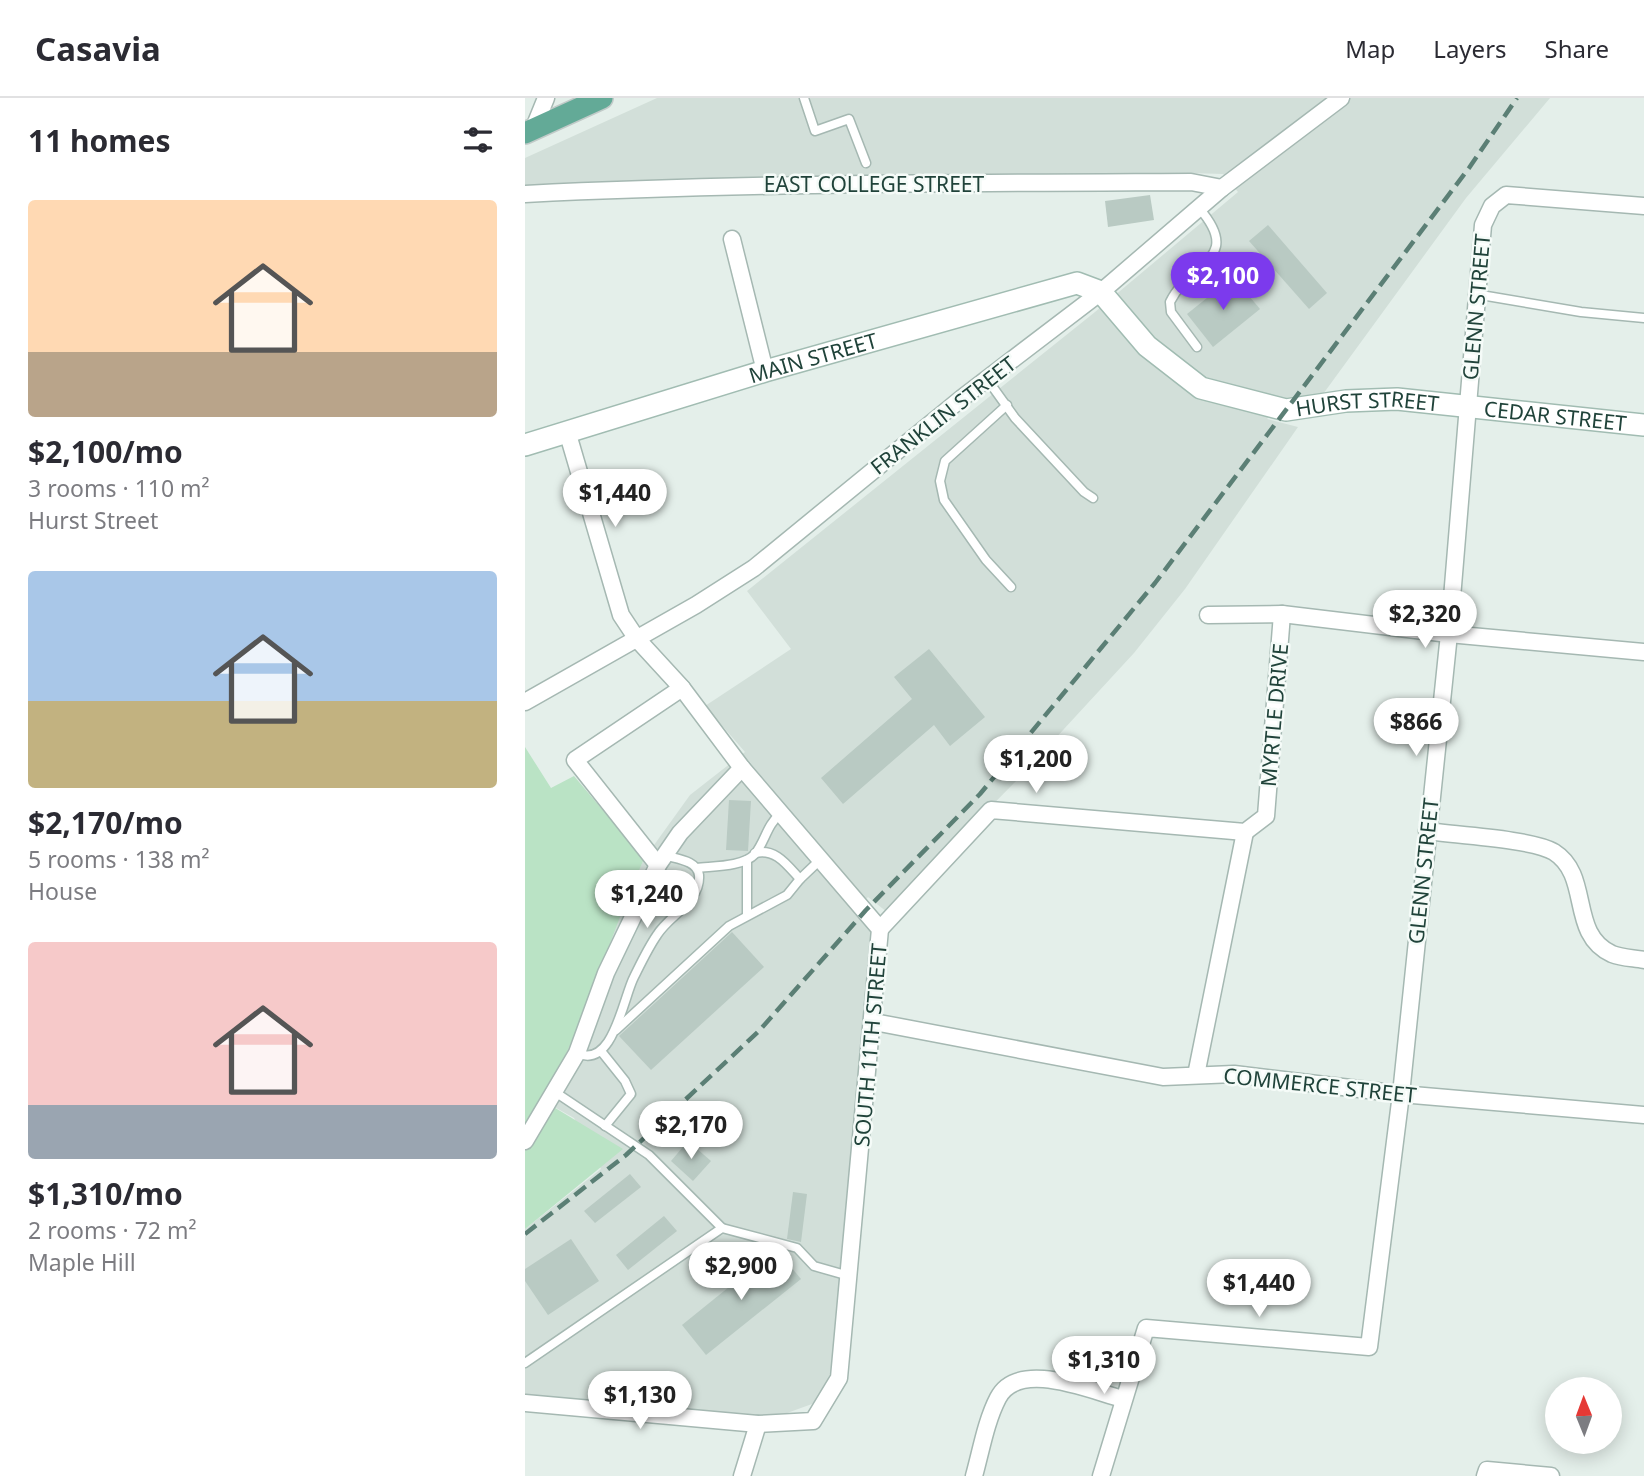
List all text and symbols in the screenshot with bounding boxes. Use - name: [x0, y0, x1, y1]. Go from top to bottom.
- text: Casavia: [35, 26, 161, 71]
- text: Map: [1345, 32, 1395, 65]
- text: Layers: [1433, 32, 1507, 65]
- text: Share: [1545, 32, 1609, 65]
- text: 11 homes: [28, 120, 171, 161]
- icon: filters: [459, 121, 497, 159]
- street label: EAST COLLEGE STREET: [764, 170, 985, 198]
- street label: GLENN STREET: [1456, 232, 1496, 381]
- icon: home: [200, 245, 326, 371]
- pin: $2,100: [1166, 252, 1280, 312]
- text: $2,100: [1187, 259, 1259, 291]
- street label: MAIN STREET: [745, 326, 881, 389]
- street label: FRANKLIN STREET: [865, 349, 1022, 481]
- street label: HURST STREET: [1294, 384, 1441, 422]
- street label: CEDAR STREET: [1483, 394, 1628, 437]
- text: $2,100/mo: [28, 431, 183, 472]
- pin: $1,440: [558, 470, 672, 529]
- text: 3 rooms · 110 m²: [28, 472, 210, 504]
- text: $1,440: [579, 476, 651, 508]
- text: Hurst Street: [28, 504, 158, 536]
- pin: $2,320: [1368, 590, 1482, 650]
- text: $2,320: [1389, 597, 1461, 629]
- icon: home: [200, 616, 326, 742]
- street label: MYRTLE DRIVE: [1254, 642, 1294, 788]
- pin: $866: [1375, 698, 1457, 758]
- text: $866: [1390, 705, 1442, 737]
- pin: $1,200: [979, 736, 1093, 795]
- text: $1,200: [1000, 742, 1072, 774]
- street label: GLENN STREET: [1401, 796, 1445, 945]
- text: $2,170/mo: [28, 802, 183, 843]
- text: 5 rooms · 138 m²: [28, 843, 210, 875]
- pin: $1,240: [590, 870, 704, 930]
- text: House: [28, 875, 97, 907]
- text: $1,240: [611, 877, 683, 909]
- street label: SOUTH 11TH STREET: [847, 942, 893, 1148]
- icon: home: [200, 987, 326, 1113]
- street label: COMMERCE STREET: [1222, 1061, 1418, 1109]
- pin: $2,170: [634, 1102, 748, 1161]
- text: $2,170: [655, 1108, 727, 1140]
- text: $1,310/mo: [28, 1173, 183, 1214]
- text: 2 rooms · 72 m²: [28, 1214, 197, 1246]
- pin: $2,900: [684, 1242, 798, 1302]
- text: Maple Hill: [28, 1246, 136, 1278]
- text: $2,900: [705, 1249, 777, 1281]
- pin: $1,440: [1202, 1260, 1316, 1319]
- text: $1,440: [1223, 1266, 1295, 1298]
- pin: $1,310: [1047, 1336, 1161, 1396]
- text: $1,310: [1068, 1343, 1140, 1375]
- pin: $1,130: [583, 1372, 697, 1431]
- north arrow: [1545, 1377, 1622, 1454]
- map controls: [1545, 1377, 1622, 1454]
- text: $1,130: [604, 1378, 676, 1410]

